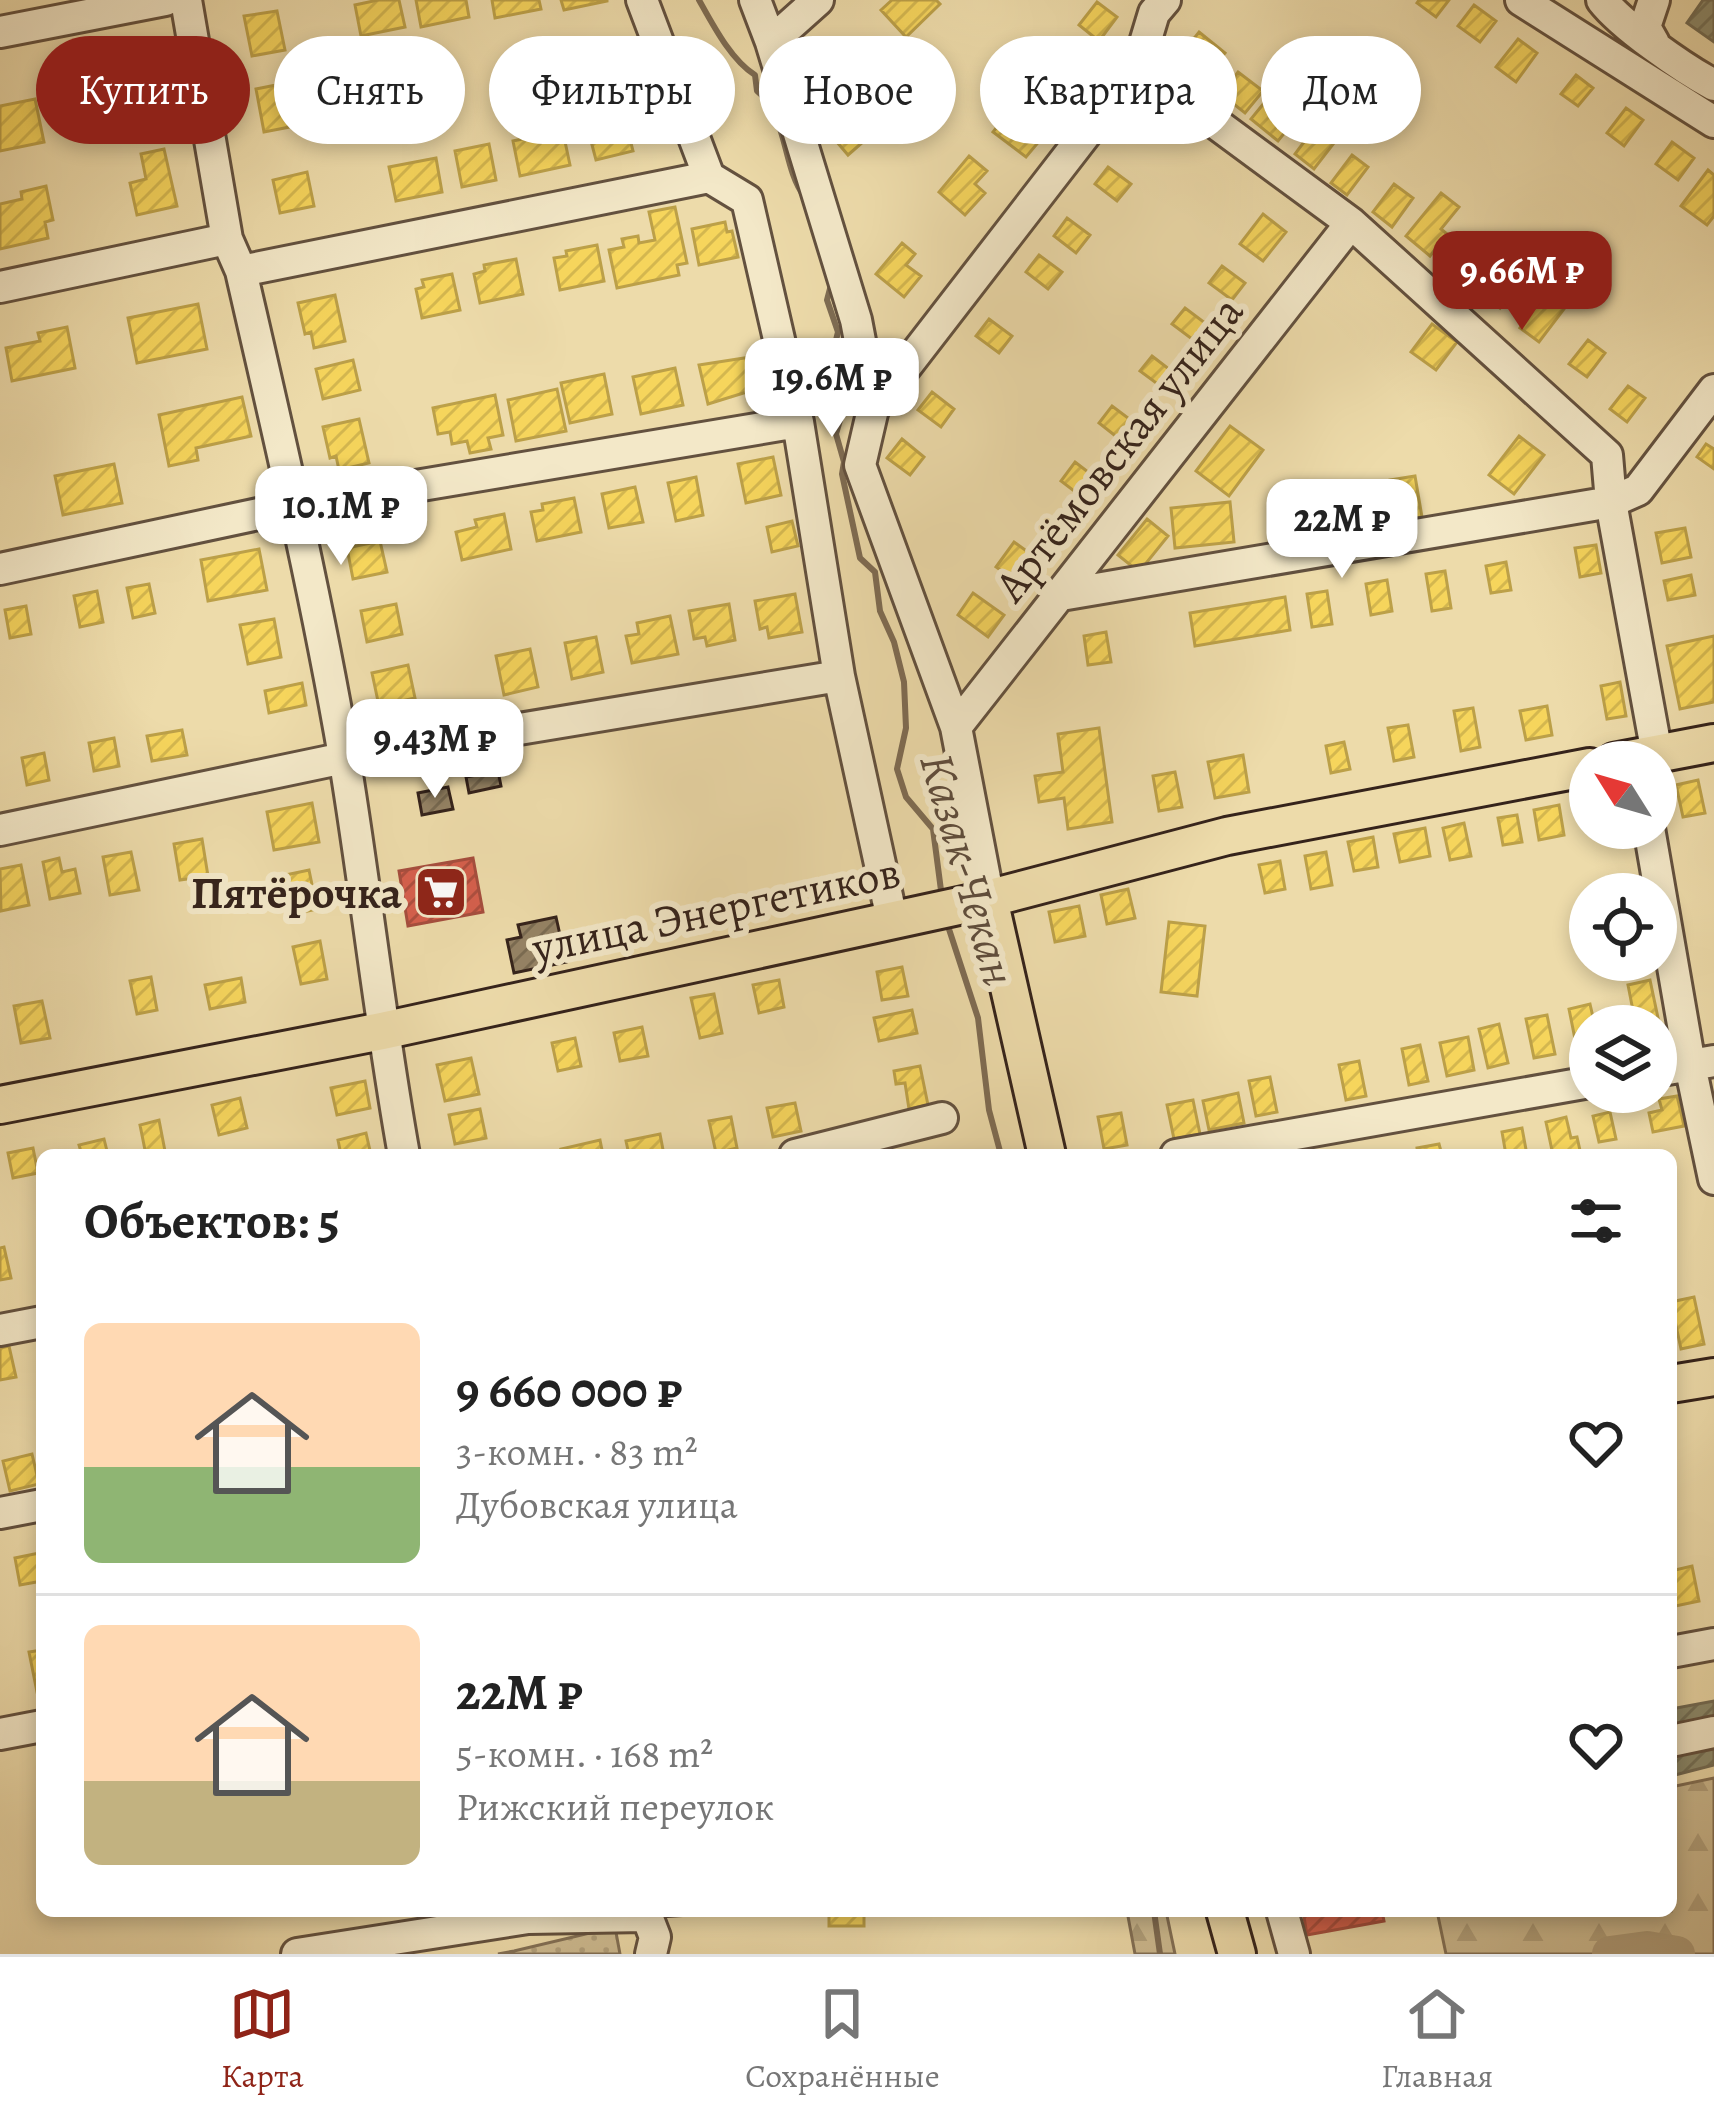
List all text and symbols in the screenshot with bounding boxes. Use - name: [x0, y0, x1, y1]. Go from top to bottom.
- chip: Купить: [36, 36, 250, 144]
- chip: Снять: [274, 36, 465, 144]
- chip: Фильтры: [489, 36, 735, 144]
- chip: Новое: [759, 36, 956, 144]
- chip: Квартира: [980, 36, 1237, 144]
- chip: Дом: [1261, 36, 1421, 144]
- pin: 9.66M ₽: [1411, 231, 1633, 333]
- text: 9.66M ₽: [1460, 243, 1584, 296]
- street label: Артёмовская улица: [979, 283, 1258, 615]
- pin: 19.6M ₽: [721, 338, 943, 440]
- text: 19.6M ₽: [772, 350, 892, 403]
- pin: 10.1M ₽: [230, 466, 452, 568]
- text: 10.1M ₽: [282, 478, 400, 531]
- pin: 22M ₽: [1258, 479, 1426, 581]
- text: 22M ₽: [1293, 491, 1391, 544]
- pin: 9.43M ₽: [324, 699, 546, 801]
- text: 9.43M ₽: [373, 711, 497, 764]
- north arrow: [1569, 741, 1677, 849]
- map controls: [1569, 741, 1677, 1113]
- water label: Казак-Чекан: [903, 745, 1033, 993]
- street label: улица Энергетиков: [526, 841, 906, 979]
- place label: Пятёрочка: [191, 862, 403, 924]
- supermarket icon: Пятёрочка: [413, 864, 469, 920]
- button: locate: [1569, 873, 1677, 981]
- button: layers: [1569, 1005, 1677, 1113]
- text: Объектов: 5: [84, 1186, 340, 1256]
- icon: filters: [1563, 1188, 1629, 1254]
- text: 9 660 000 ₽: [456, 1355, 682, 1425]
- icon: home: [180, 1371, 324, 1515]
- icon: heart: [1563, 1410, 1629, 1476]
- text: 3-комн. · 83 m²: [456, 1425, 698, 1478]
- text: Дубовская улица: [456, 1478, 738, 1531]
- text: 22M ₽: [456, 1657, 583, 1727]
- icon: home: [180, 1673, 324, 1817]
- icon: heart: [1563, 1712, 1629, 1778]
- text: 5-комн. · 168 m²: [456, 1727, 713, 1780]
- text: Рижский переулок: [456, 1780, 774, 1833]
- tab: Карта: [221, 1981, 304, 2098]
- tab: Сохранённые: [745, 1981, 940, 2098]
- tab: Главная: [1381, 1981, 1493, 2098]

